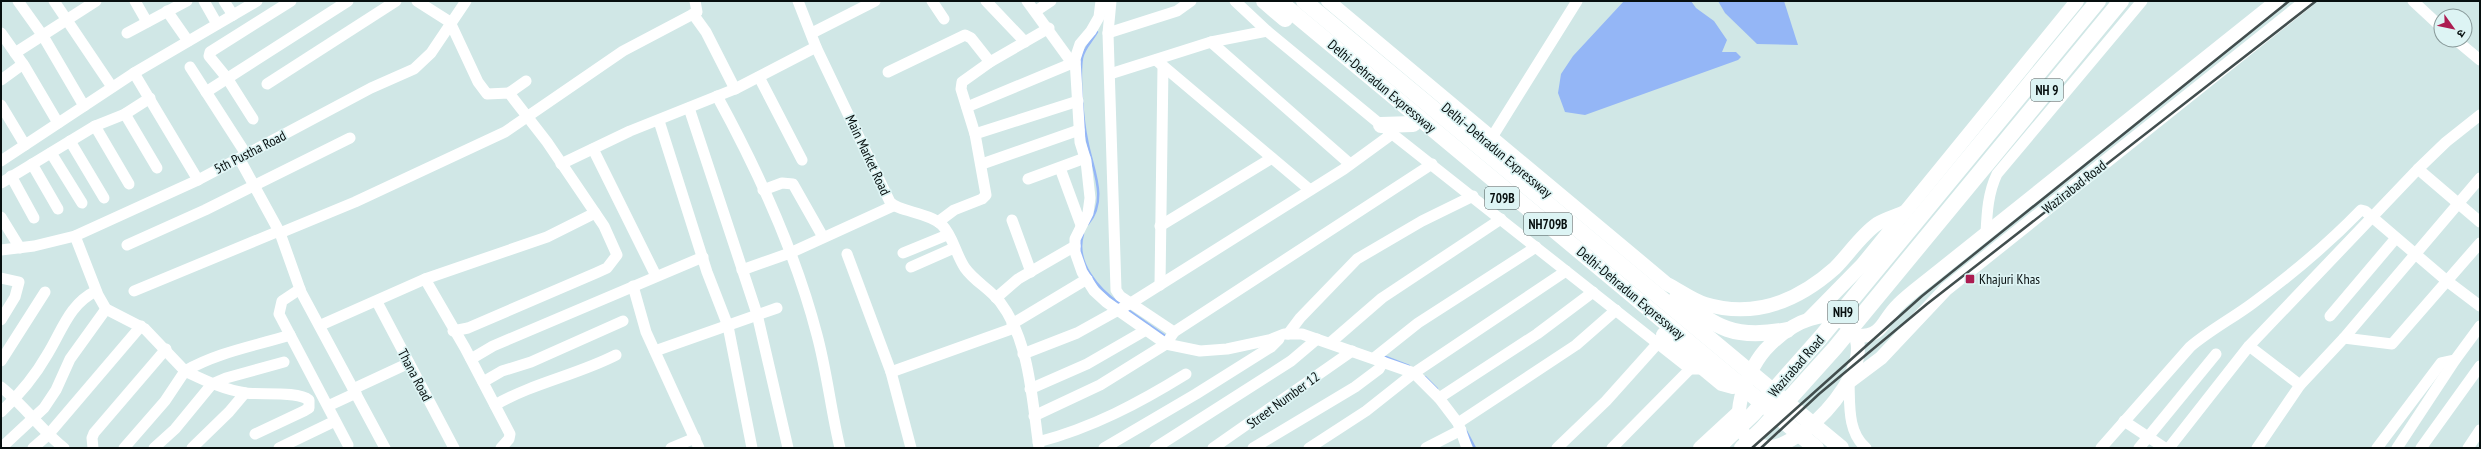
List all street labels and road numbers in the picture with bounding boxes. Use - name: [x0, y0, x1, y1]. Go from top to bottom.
- street label: Delhi-Dehradun Expressway: [1324, 35, 1440, 137]
- road number: NH 9: [2031, 79, 2063, 101]
- street label: Delhi–Dehradun Expressway: [1438, 98, 1557, 202]
- street label: Main Market Road: [841, 112, 895, 198]
- street label: 5th Pustha Road: [211, 126, 289, 178]
- street label: Wazirabad Road: [2038, 156, 2110, 218]
- road number: 709B: [1485, 187, 1519, 209]
- road number: NH709B: [1524, 213, 1572, 235]
- street label: Delhi-Dehradun Expressway: [1573, 242, 1689, 344]
- road number: NH9: [1828, 301, 1858, 323]
- street label: Wazirabad Road: [1764, 331, 1828, 401]
- street label: Thana Road: [394, 346, 436, 404]
- street label: Street Number 12: [1243, 367, 1323, 433]

